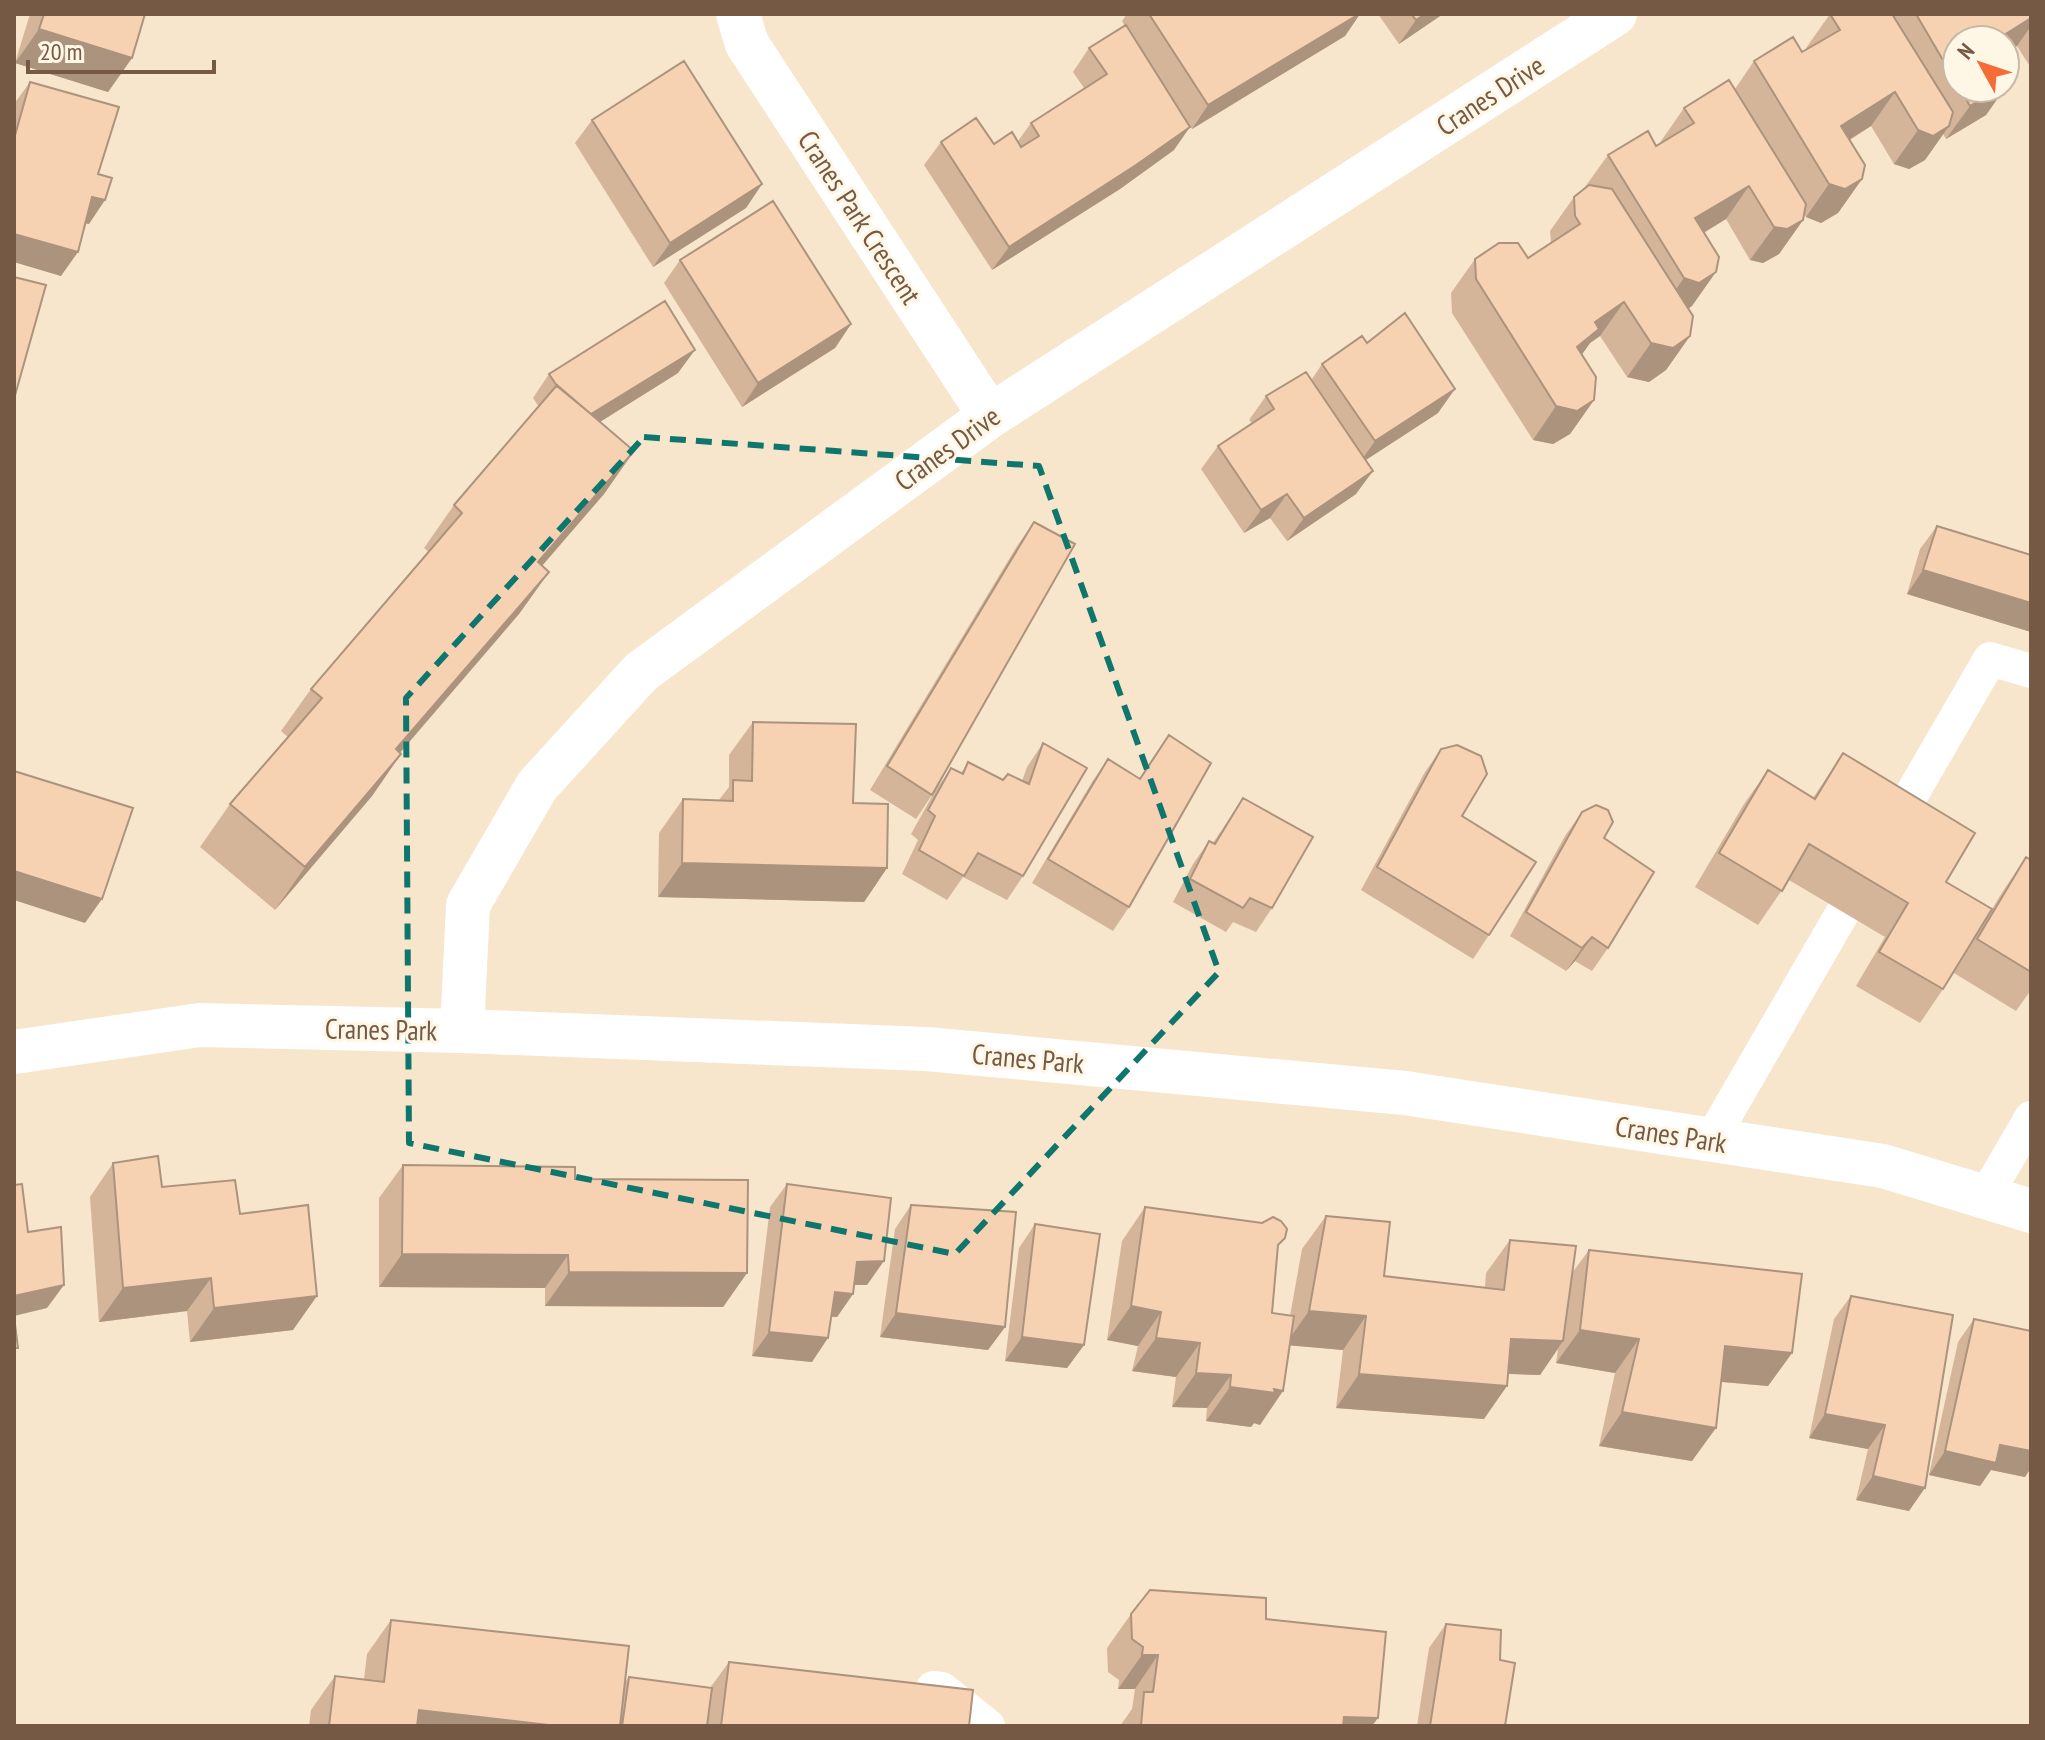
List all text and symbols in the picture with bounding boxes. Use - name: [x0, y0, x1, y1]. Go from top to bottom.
- scale bar: [28, 24, 214, 74]
- north arrow: [1941, 24, 2021, 104]
- text: 20 m: [40, 36, 82, 67]
- text: N: [1951, 38, 1980, 65]
- street label: Cranes Drive: [1429, 46, 1551, 144]
- street label: Cranes Park Crescent: [790, 123, 930, 311]
- street label: Cranes Drive: [887, 397, 1007, 499]
- street label: Cranes Park: [325, 1010, 438, 1048]
- street label: Cranes Park: [970, 1035, 1086, 1081]
- street label: Cranes Park: [1613, 1107, 1729, 1161]

